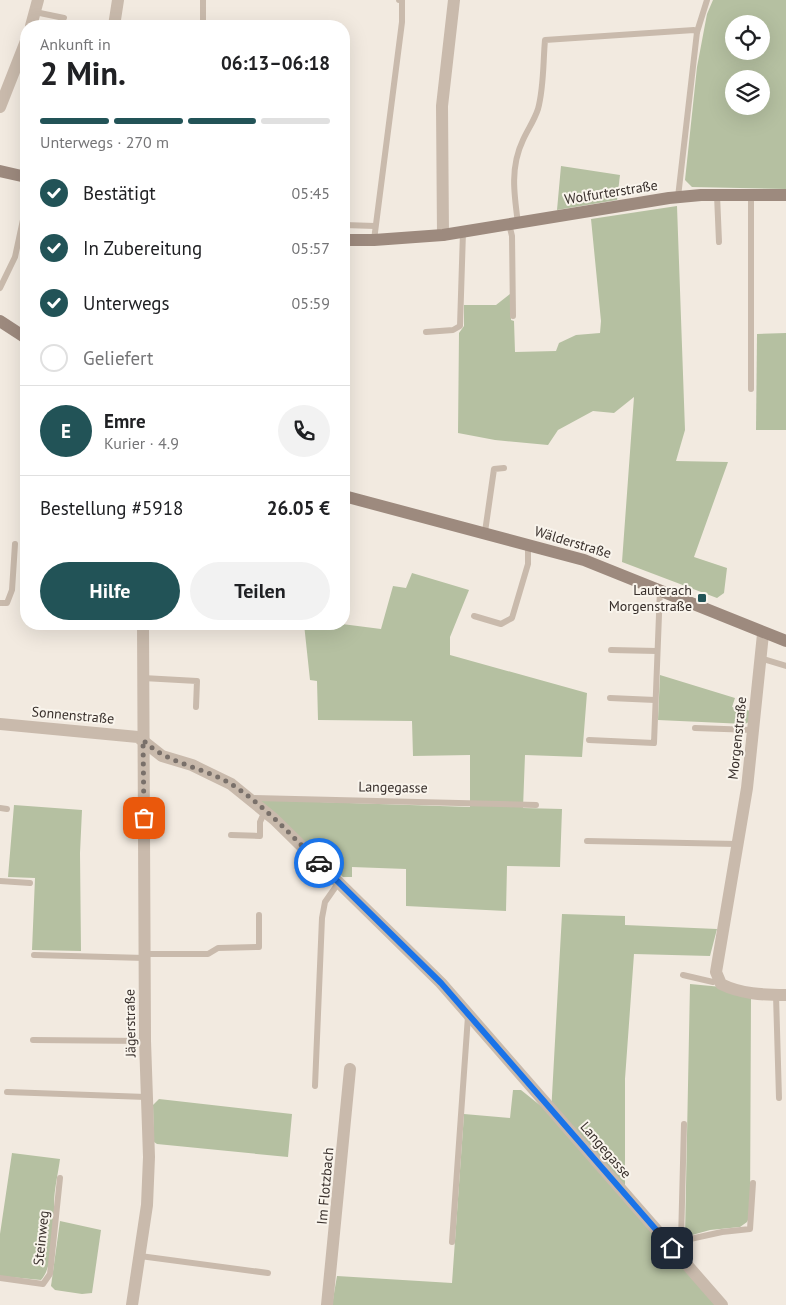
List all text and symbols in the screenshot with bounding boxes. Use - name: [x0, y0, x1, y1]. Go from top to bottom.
- map controls: [725, 15, 770, 115]
- button: locate: [725, 15, 770, 60]
- text: Ankunft in: [40, 34, 111, 54]
- text: 06:13–06:18: [221, 51, 330, 75]
- text: 2 Min.: [40, 52, 126, 94]
- button: layers: [725, 70, 770, 115]
- text: Unterwegs · 270 m: [40, 132, 169, 152]
- street label: Wolfurterstraße: [563, 176, 659, 208]
- icon: check: [40, 179, 68, 207]
- text: Bestätigt: [83, 181, 156, 205]
- text: 05:45: [292, 183, 330, 203]
- icon: check: [40, 234, 68, 262]
- text: In Zubereitung: [83, 236, 202, 260]
- text: 05:57: [292, 238, 330, 258]
- icon: check: [40, 289, 68, 317]
- text: Unterwegs: [83, 291, 170, 315]
- text: 05:59: [292, 293, 330, 313]
- text: Geliefert: [83, 346, 154, 370]
- button: phone: [278, 405, 330, 457]
- text: Emre: [104, 409, 146, 433]
- text: E: [61, 419, 71, 443]
- text: Kurier · 4.9: [104, 433, 179, 453]
- text: Bestellung #5918: [40, 496, 183, 520]
- text: 26.05 €: [267, 496, 330, 520]
- street label: Wälderstraße: [532, 522, 614, 562]
- button: Hilfe: [40, 562, 180, 620]
- button: Teilen: [190, 562, 330, 620]
- place label: Lauterach Morgenstraße: [609, 581, 692, 615]
- marker: Lauterach Morgenstraße: [696, 592, 708, 604]
- street label: Morgenstraße: [724, 696, 750, 780]
- street label: Sonnenstraße: [31, 702, 115, 728]
- street label: Langegasse: [358, 777, 428, 797]
- pin: [123, 797, 165, 839]
- icon: bag: [130, 804, 158, 832]
- courier: [294, 838, 344, 888]
- icon: car: [305, 849, 333, 877]
- street label: Jägerstraße: [120, 989, 140, 1058]
- street label: Langegasse: [576, 1118, 636, 1182]
- street label: Im Flotzbach: [313, 1147, 337, 1225]
- street label: Steinweg: [29, 1210, 53, 1266]
- pin: [651, 1227, 693, 1269]
- icon: home: [658, 1234, 686, 1262]

